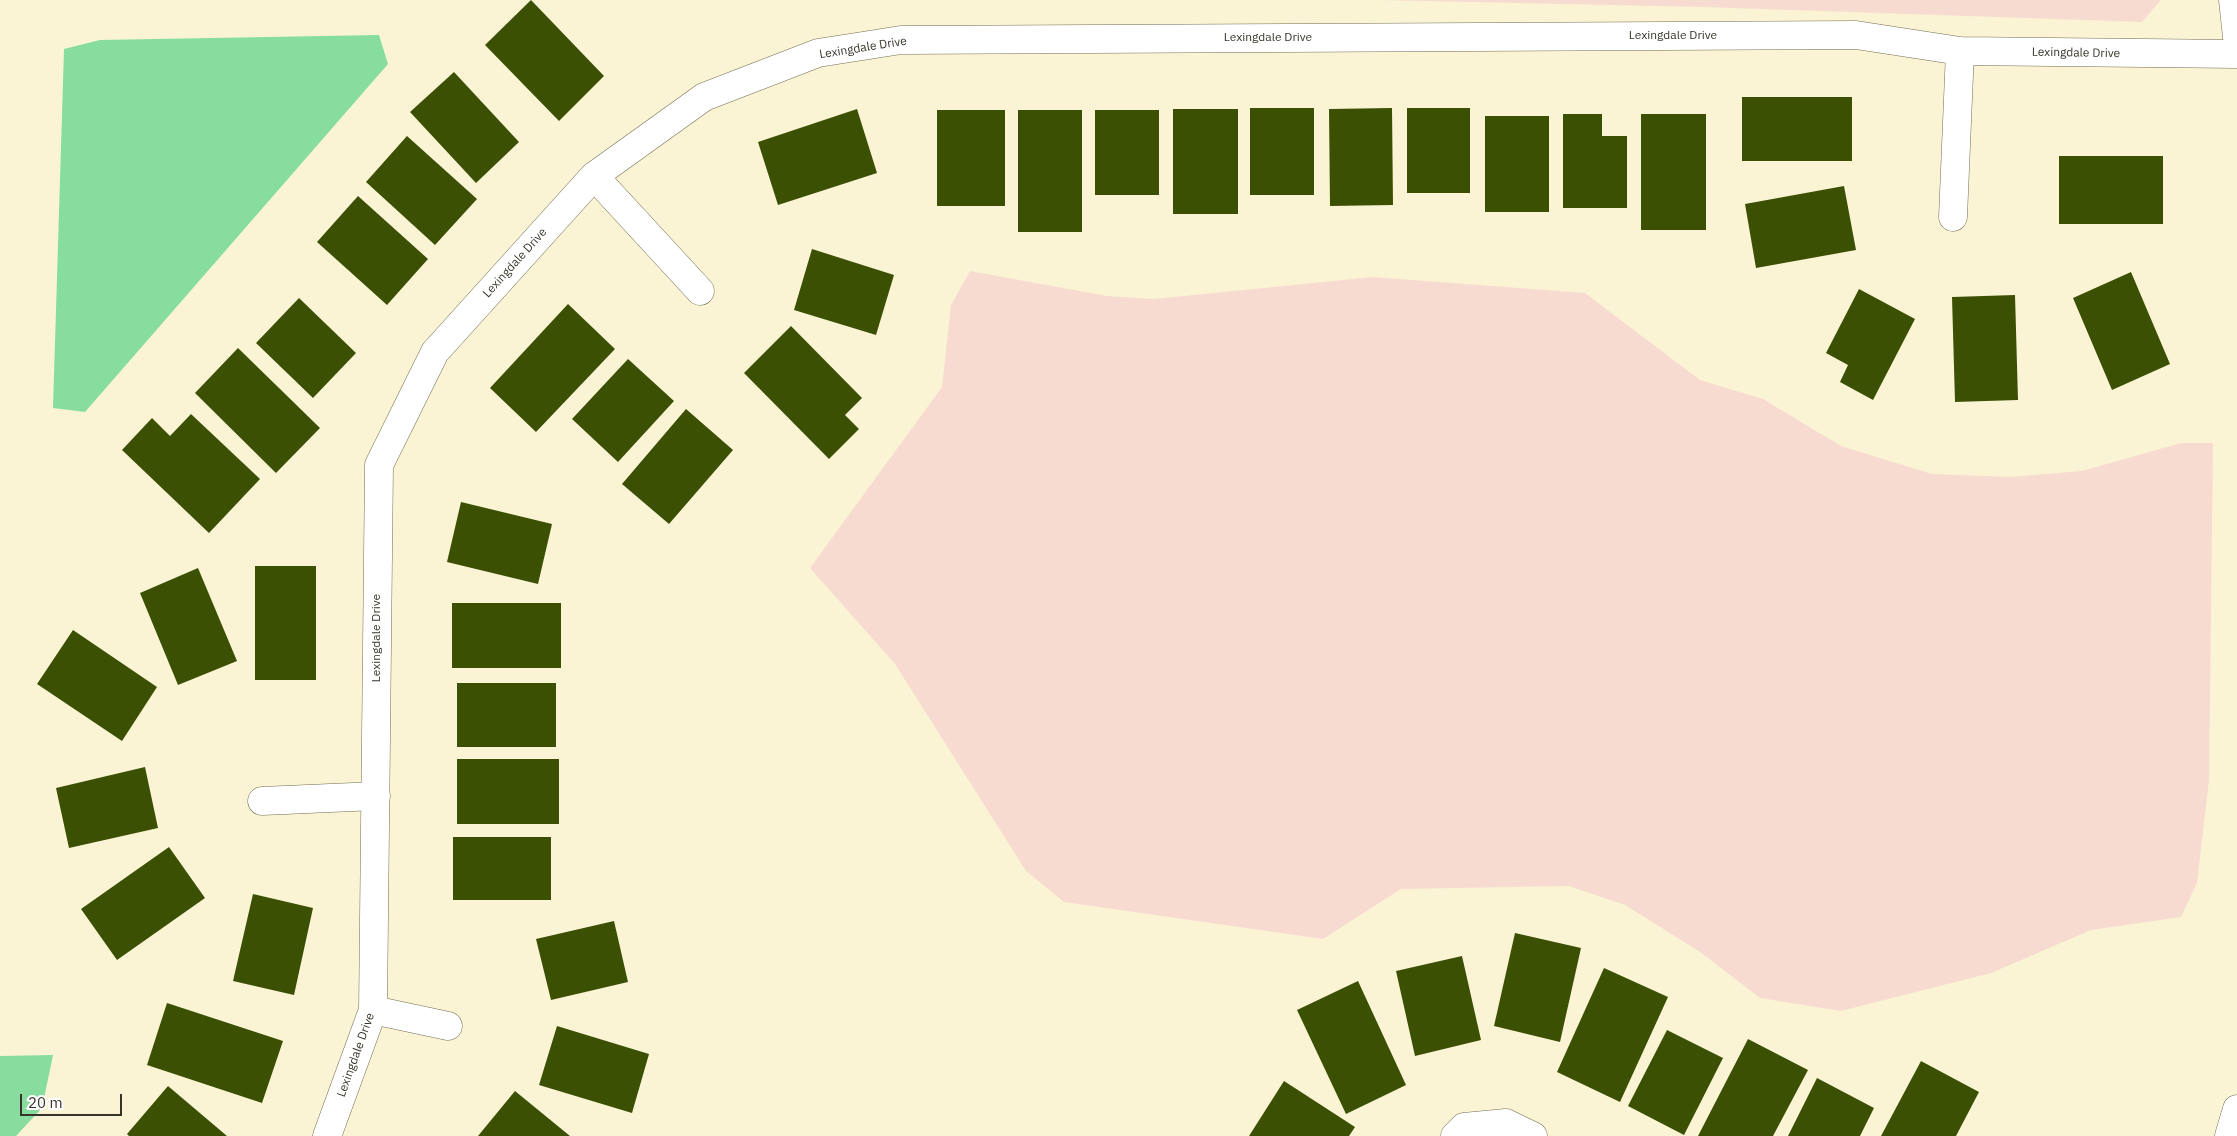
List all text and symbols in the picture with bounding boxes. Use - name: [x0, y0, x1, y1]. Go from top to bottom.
- street label: Lexingdale Drive: [1629, 29, 1717, 43]
- street label: Lexingdale Drive: [1224, 31, 1312, 45]
- street label: Lexingdale Drive: [818, 34, 908, 62]
- street label: Lexingdale Drive: [2032, 45, 2120, 61]
- street label: Lexingdale Drive: [480, 225, 550, 301]
- street label: Lexingdale Drive: [370, 594, 384, 682]
- street label: Lexingdale Drive: [334, 1011, 378, 1099]
- scale bar: [22, 1084, 125, 1116]
- text: 20 m: [28, 1093, 63, 1112]

